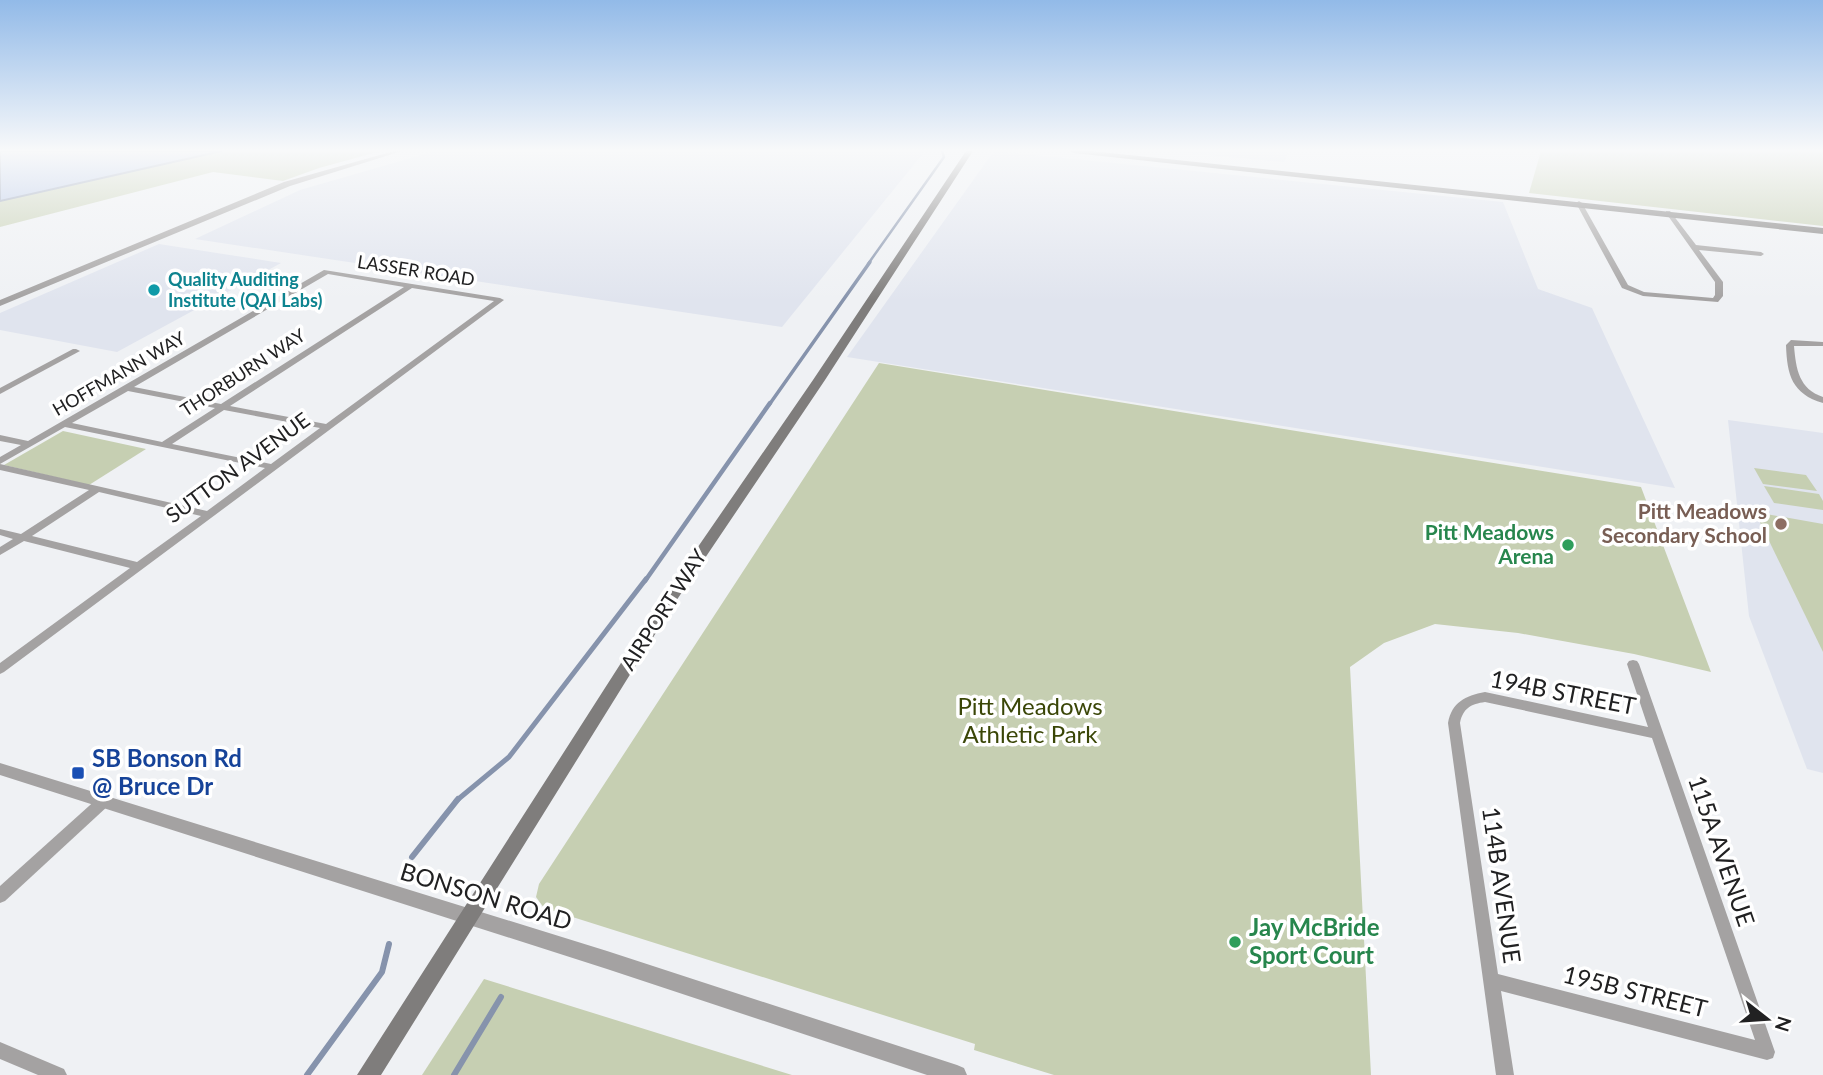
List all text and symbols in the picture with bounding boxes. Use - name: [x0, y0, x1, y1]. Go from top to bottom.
- street label: LASSER ROAD: [356, 250, 476, 290]
- place label: Quality Auditing Institute (QAI Labs): [168, 268, 322, 311]
- marker: Quality Auditing Institute (QAI Labs): [146, 282, 162, 298]
- street label: THORBURN WAY: [176, 323, 310, 421]
- street label: HOFFMANN WAY: [48, 326, 189, 420]
- street label: SUTTON AVENUE: [160, 406, 314, 527]
- place label: Pitt Meadows Secondary School: [1602, 498, 1767, 547]
- marker: Pitt Meadows Secondary School: [1773, 516, 1789, 532]
- place label: Pitt Meadows Arena: [1425, 519, 1554, 568]
- marker: Pitt Meadows Arena: [1560, 537, 1576, 553]
- street label: AIRPORT WAY: [614, 543, 712, 674]
- street label: 194B STREET: [1488, 663, 1638, 720]
- park label: Pitt Meadows Athletic Park: [957, 691, 1103, 748]
- place label: SB Bonson Rd @ Bruce Dr: [92, 743, 242, 800]
- marker: SB Bonson Rd @ Bruce Dr: [70, 765, 86, 781]
- street label: 115A AVENUE: [1683, 771, 1762, 930]
- street label: 114B AVENUE: [1477, 805, 1528, 965]
- street label: BONSON ROAD: [397, 856, 576, 935]
- place label: Jay McBride Sport Court: [1249, 912, 1380, 969]
- marker: Jay McBride Sport Court: [1227, 934, 1243, 950]
- street label: 195B STREET: [1560, 959, 1710, 1022]
- north arrow: [1732, 984, 1802, 1054]
- text: N: [1771, 1014, 1797, 1034]

